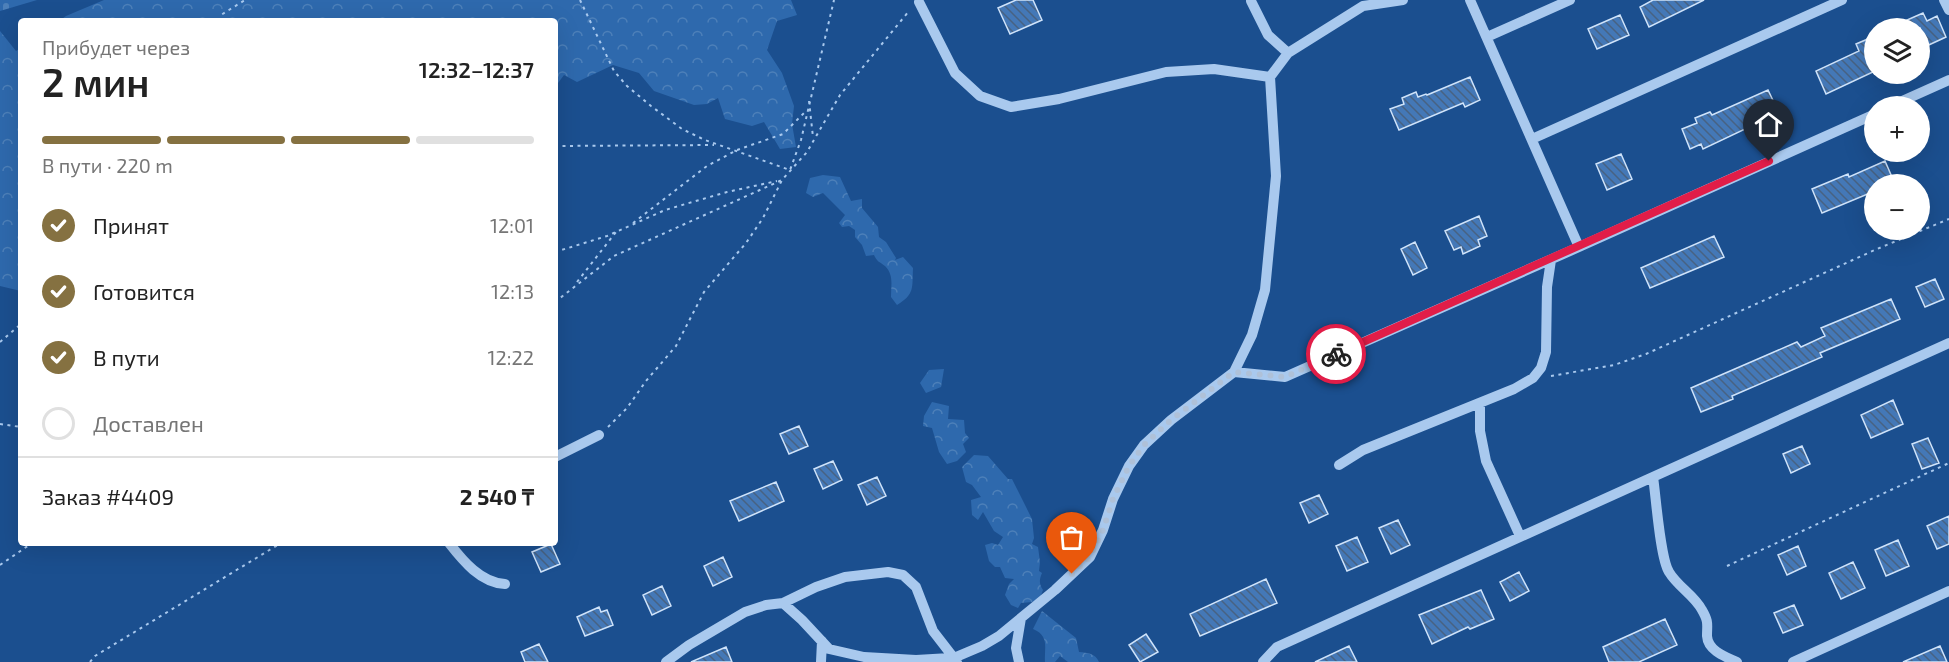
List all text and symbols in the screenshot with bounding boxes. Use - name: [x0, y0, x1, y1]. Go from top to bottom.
- map controls: [1864, 18, 1930, 240]
- button: layers: [1864, 18, 1930, 84]
- text: Прибудет через: [42, 35, 190, 59]
- text: 12:32–12:37: [419, 56, 534, 82]
- text: 2 мин: [42, 58, 149, 105]
- button: +: [1864, 96, 1930, 162]
- pin: [1743, 99, 1794, 161]
- icon: home: [1752, 108, 1785, 141]
- text: В пути · 220 m: [42, 153, 173, 177]
- button: −: [1864, 174, 1930, 240]
- icon: check: [42, 209, 75, 242]
- text: Принят: [93, 212, 169, 238]
- text: 12:01: [490, 213, 534, 237]
- icon: check: [42, 275, 75, 308]
- text: Готовится: [93, 278, 195, 304]
- text: 12:13: [491, 279, 534, 303]
- courier: [1306, 324, 1366, 384]
- icon: bike: [1320, 338, 1353, 371]
- icon: check: [42, 341, 75, 374]
- text: В пути: [93, 344, 160, 370]
- text: 12:22: [488, 345, 534, 369]
- text: Доставлен: [93, 410, 204, 436]
- text: Заказ #4409: [42, 483, 174, 509]
- text: 2 540 ₸: [460, 483, 534, 509]
- pin: [1046, 512, 1097, 574]
- icon: bag: [1055, 521, 1088, 554]

